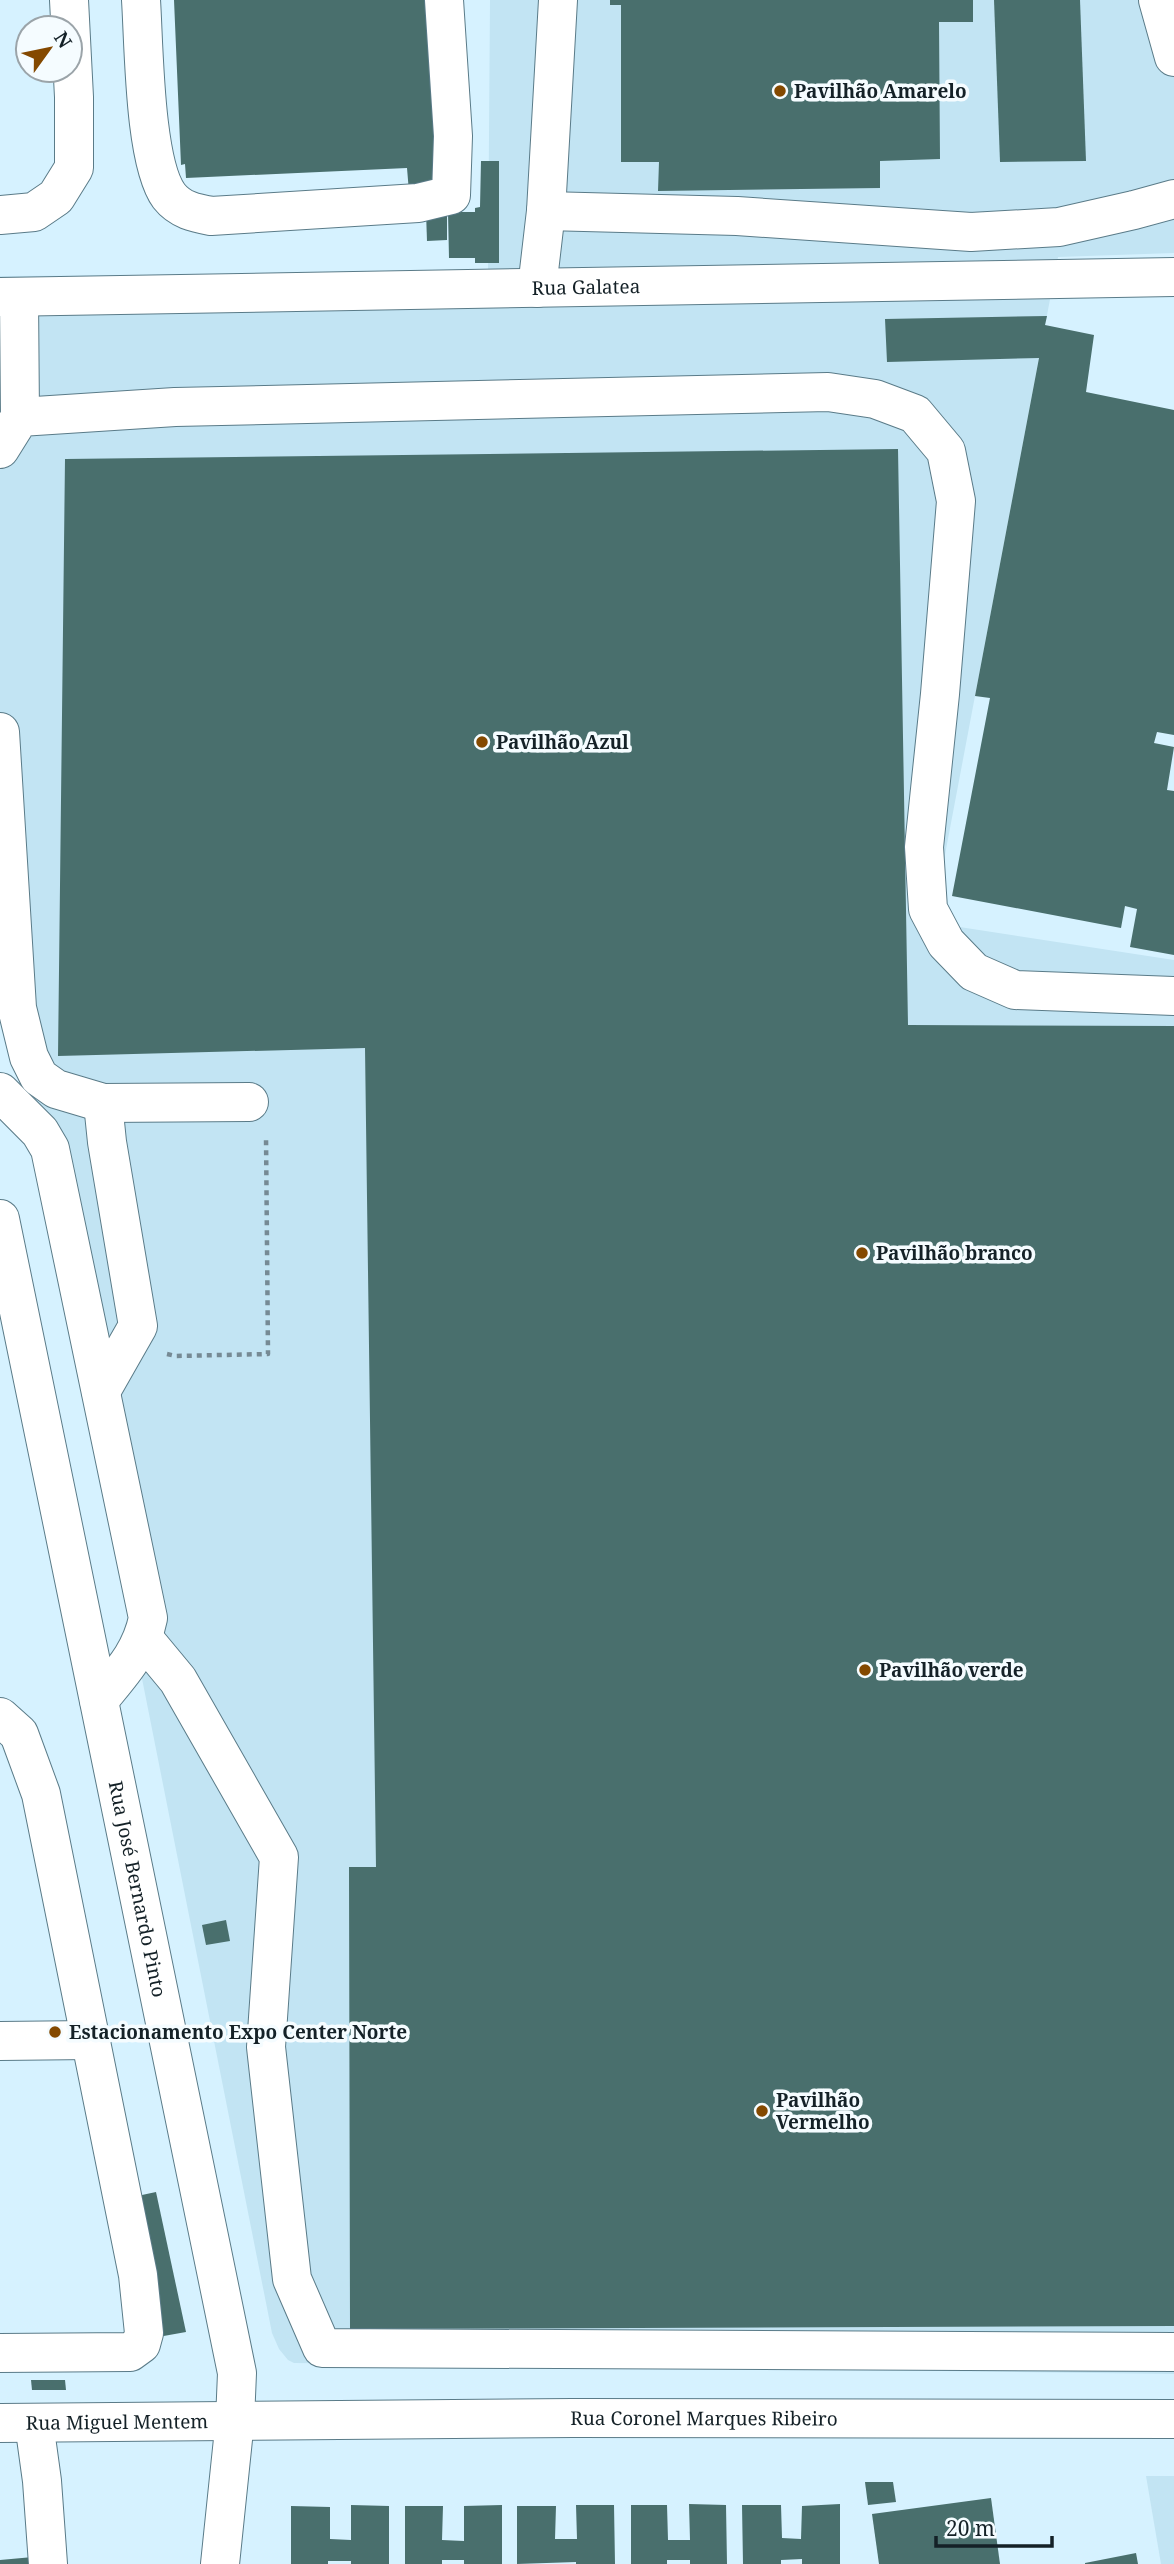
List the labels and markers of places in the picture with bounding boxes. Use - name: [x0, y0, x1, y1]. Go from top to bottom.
- place label: Pavilhão Amarelo: [794, 78, 967, 104]
- marker: Pavilhão Amarelo: [772, 83, 788, 99]
- place label: Pavilhão Azul: [496, 729, 629, 755]
- marker: Pavilhão Azul: [474, 734, 490, 750]
- place label: Pavilhão branco: [876, 1240, 1033, 1266]
- marker: Pavilhão branco: [854, 1245, 870, 1261]
- place label: Pavilhão verde: [879, 1657, 1024, 1683]
- marker: Pavilhão verde: [857, 1662, 873, 1678]
- place label: Estacionamento Expo Center Norte: [69, 2019, 407, 2045]
- marker: Estacionamento Expo Center Norte: [47, 2024, 63, 2040]
- place label: Pavilhão Vermelho: [776, 2087, 870, 2135]
- marker: Pavilhão Vermelho: [754, 2103, 770, 2119]

